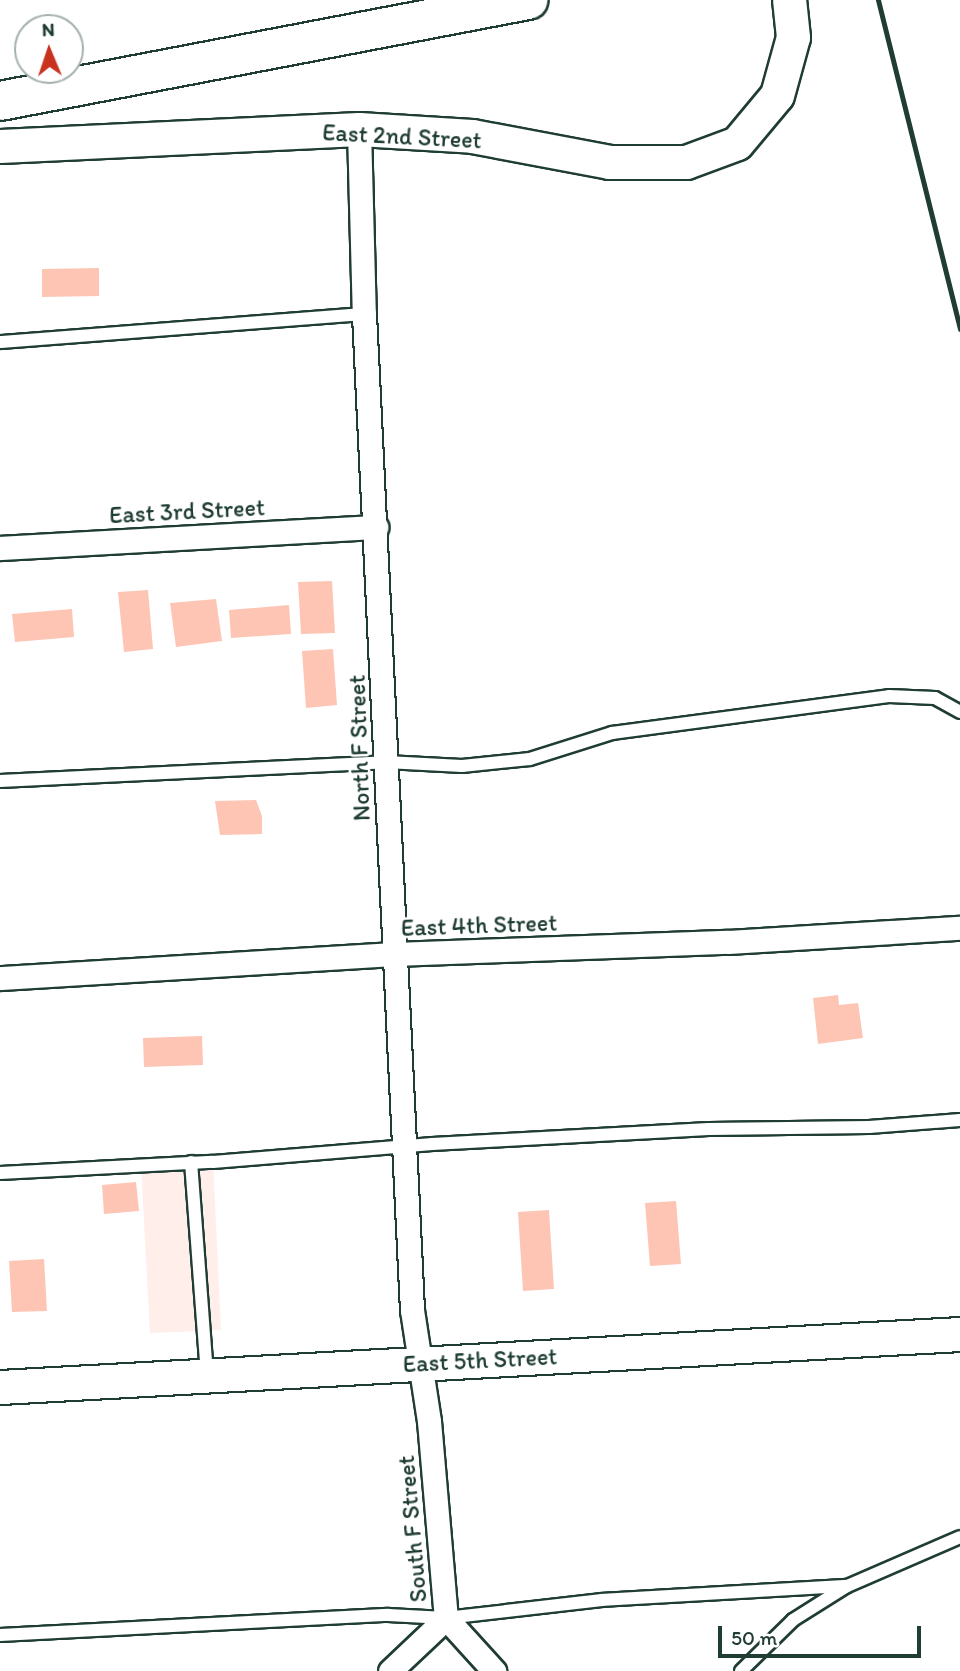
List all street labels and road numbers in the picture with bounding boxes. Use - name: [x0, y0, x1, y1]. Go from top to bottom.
- street label: East 2nd Street: [322, 117, 482, 155]
- street label: East 3rd Street: [109, 493, 265, 529]
- street label: North F Street: [342, 674, 376, 822]
- street label: East 4th Street: [401, 908, 557, 942]
- street label: East 5th Street: [403, 1342, 557, 1378]
- street label: South F Street: [391, 1455, 433, 1603]

